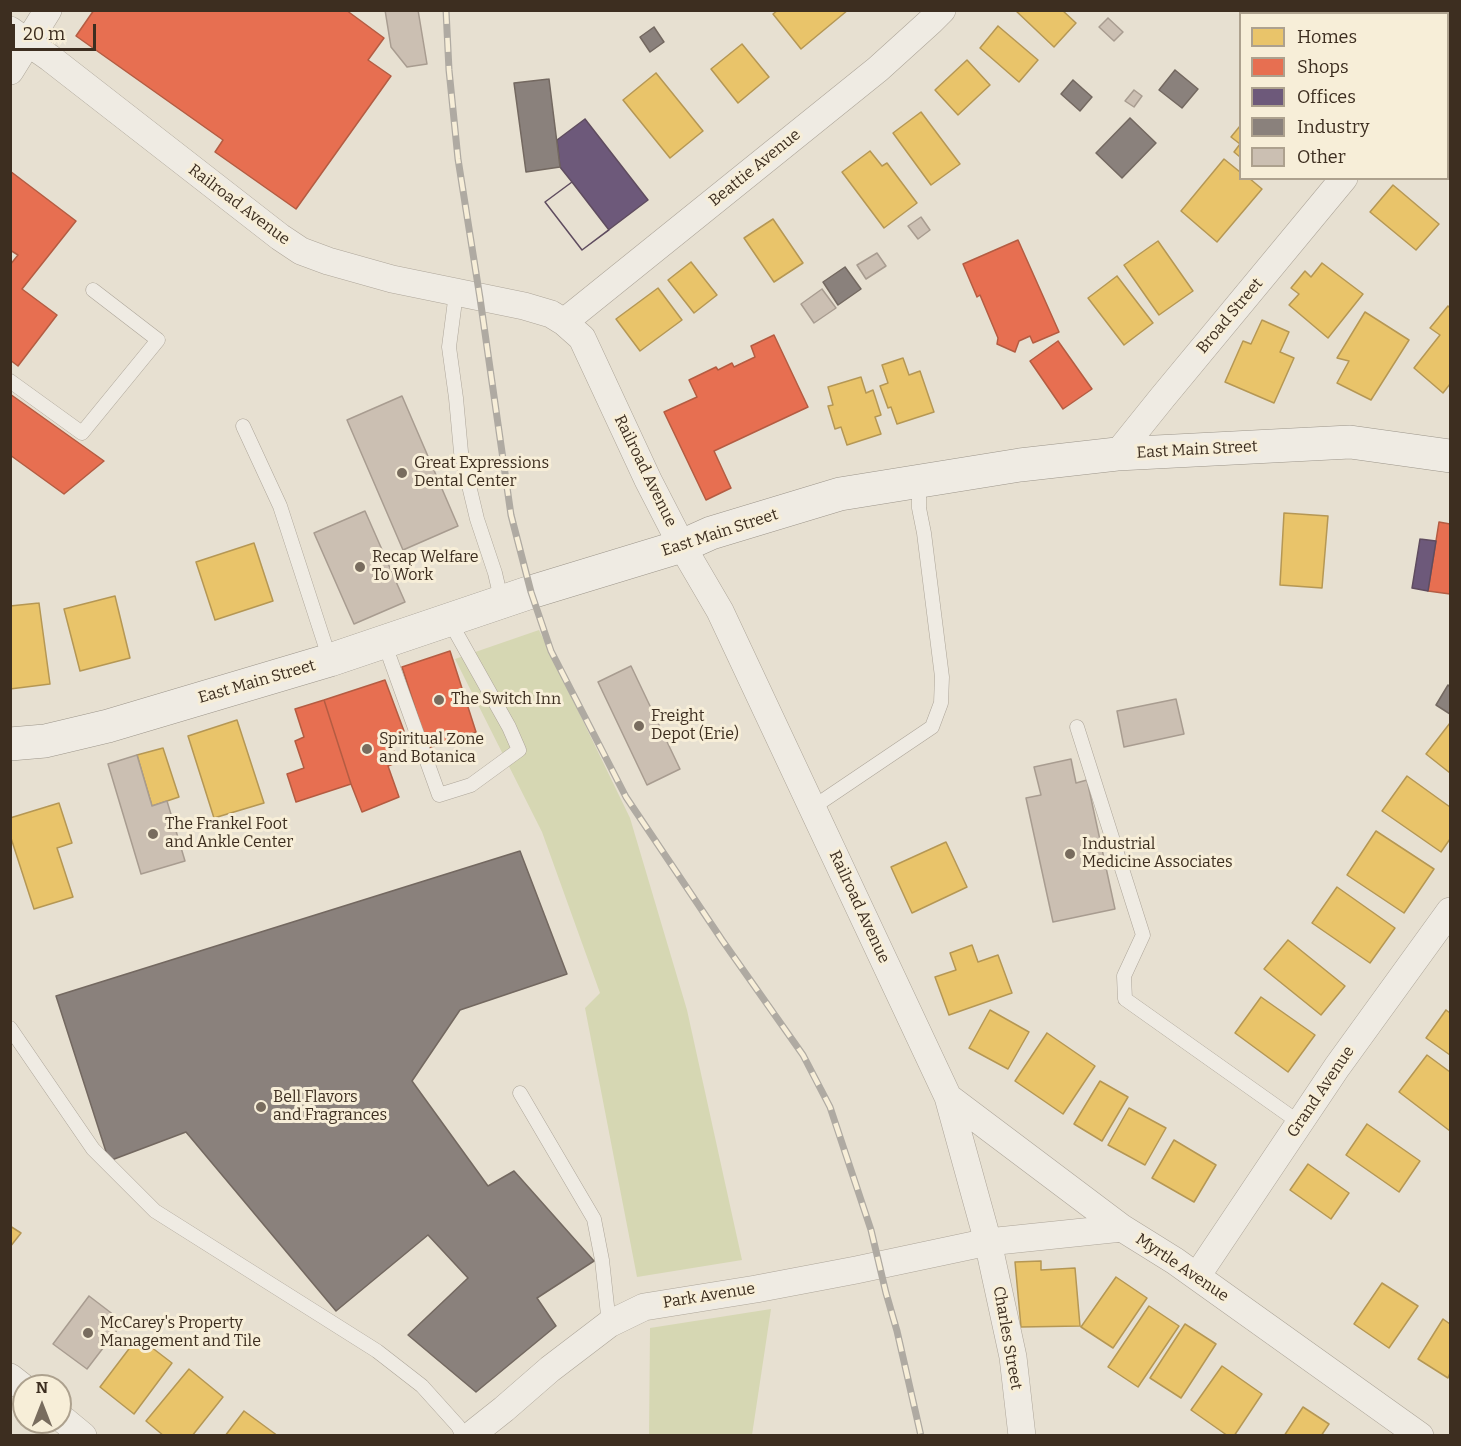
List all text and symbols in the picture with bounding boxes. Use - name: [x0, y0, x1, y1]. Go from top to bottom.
- scale bar: [15, 12, 99, 50]
- legend: [1239, 12, 1449, 180]
- text: 20 m: [23, 23, 65, 45]
- text: Homes: [1297, 26, 1357, 48]
- text: Shops: [1297, 56, 1349, 78]
- text: Offices: [1297, 86, 1356, 108]
- text: Industry: [1297, 116, 1369, 138]
- street label: Beattie Avenue: [705, 125, 805, 211]
- text: Other: [1297, 146, 1346, 168]
- street label: Railroad Avenue: [185, 161, 293, 249]
- street label: Broad Street: [1193, 274, 1267, 358]
- street label: Railroad Avenue: [610, 412, 680, 530]
- street label: East Main Street: [1136, 437, 1258, 463]
- place label: Great Expressions Dental Center: [414, 454, 549, 492]
- marker: Great Expressions Dental Center: [395, 466, 409, 480]
- street label: East Main Street: [659, 505, 781, 561]
- place label: Recap Welfare To Work: [372, 548, 479, 586]
- marker: Recap Welfare To Work: [353, 560, 367, 574]
- street label: East Main Street: [196, 656, 318, 708]
- place label: The Switch Inn: [451, 690, 561, 710]
- marker: The Switch Inn: [432, 693, 446, 707]
- place label: Freight Depot (Erie): [651, 707, 739, 745]
- marker: Freight Depot (Erie): [632, 719, 646, 733]
- place label: Spiritual Zone and Botanica: [379, 730, 484, 768]
- marker: Spiritual Zone and Botanica: [360, 742, 374, 756]
- place label: The Frankel Foot and Ankle Center: [165, 815, 293, 853]
- marker: The Frankel Foot and Ankle Center: [146, 827, 160, 841]
- place label: Industrial Medicine Associates: [1082, 835, 1233, 873]
- marker: Industrial Medicine Associates: [1063, 847, 1077, 861]
- street label: Railroad Avenue: [825, 848, 893, 966]
- street label: Grand Avenue: [1283, 1043, 1359, 1141]
- place label: Bell Flavors and Fragrances: [273, 1088, 387, 1126]
- marker: Bell Flavors and Fragrances: [254, 1100, 268, 1114]
- street label: Myrtle Avenue: [1132, 1230, 1232, 1306]
- street label: Park Avenue: [661, 1279, 757, 1313]
- street label: Charles Street: [988, 1285, 1026, 1391]
- place label: McCarey's Property Management and Tile: [100, 1314, 261, 1352]
- marker: McCarey's Property Management and Tile: [81, 1326, 95, 1340]
- north arrow: [12, 1374, 72, 1434]
- text: N: [36, 1378, 48, 1397]

